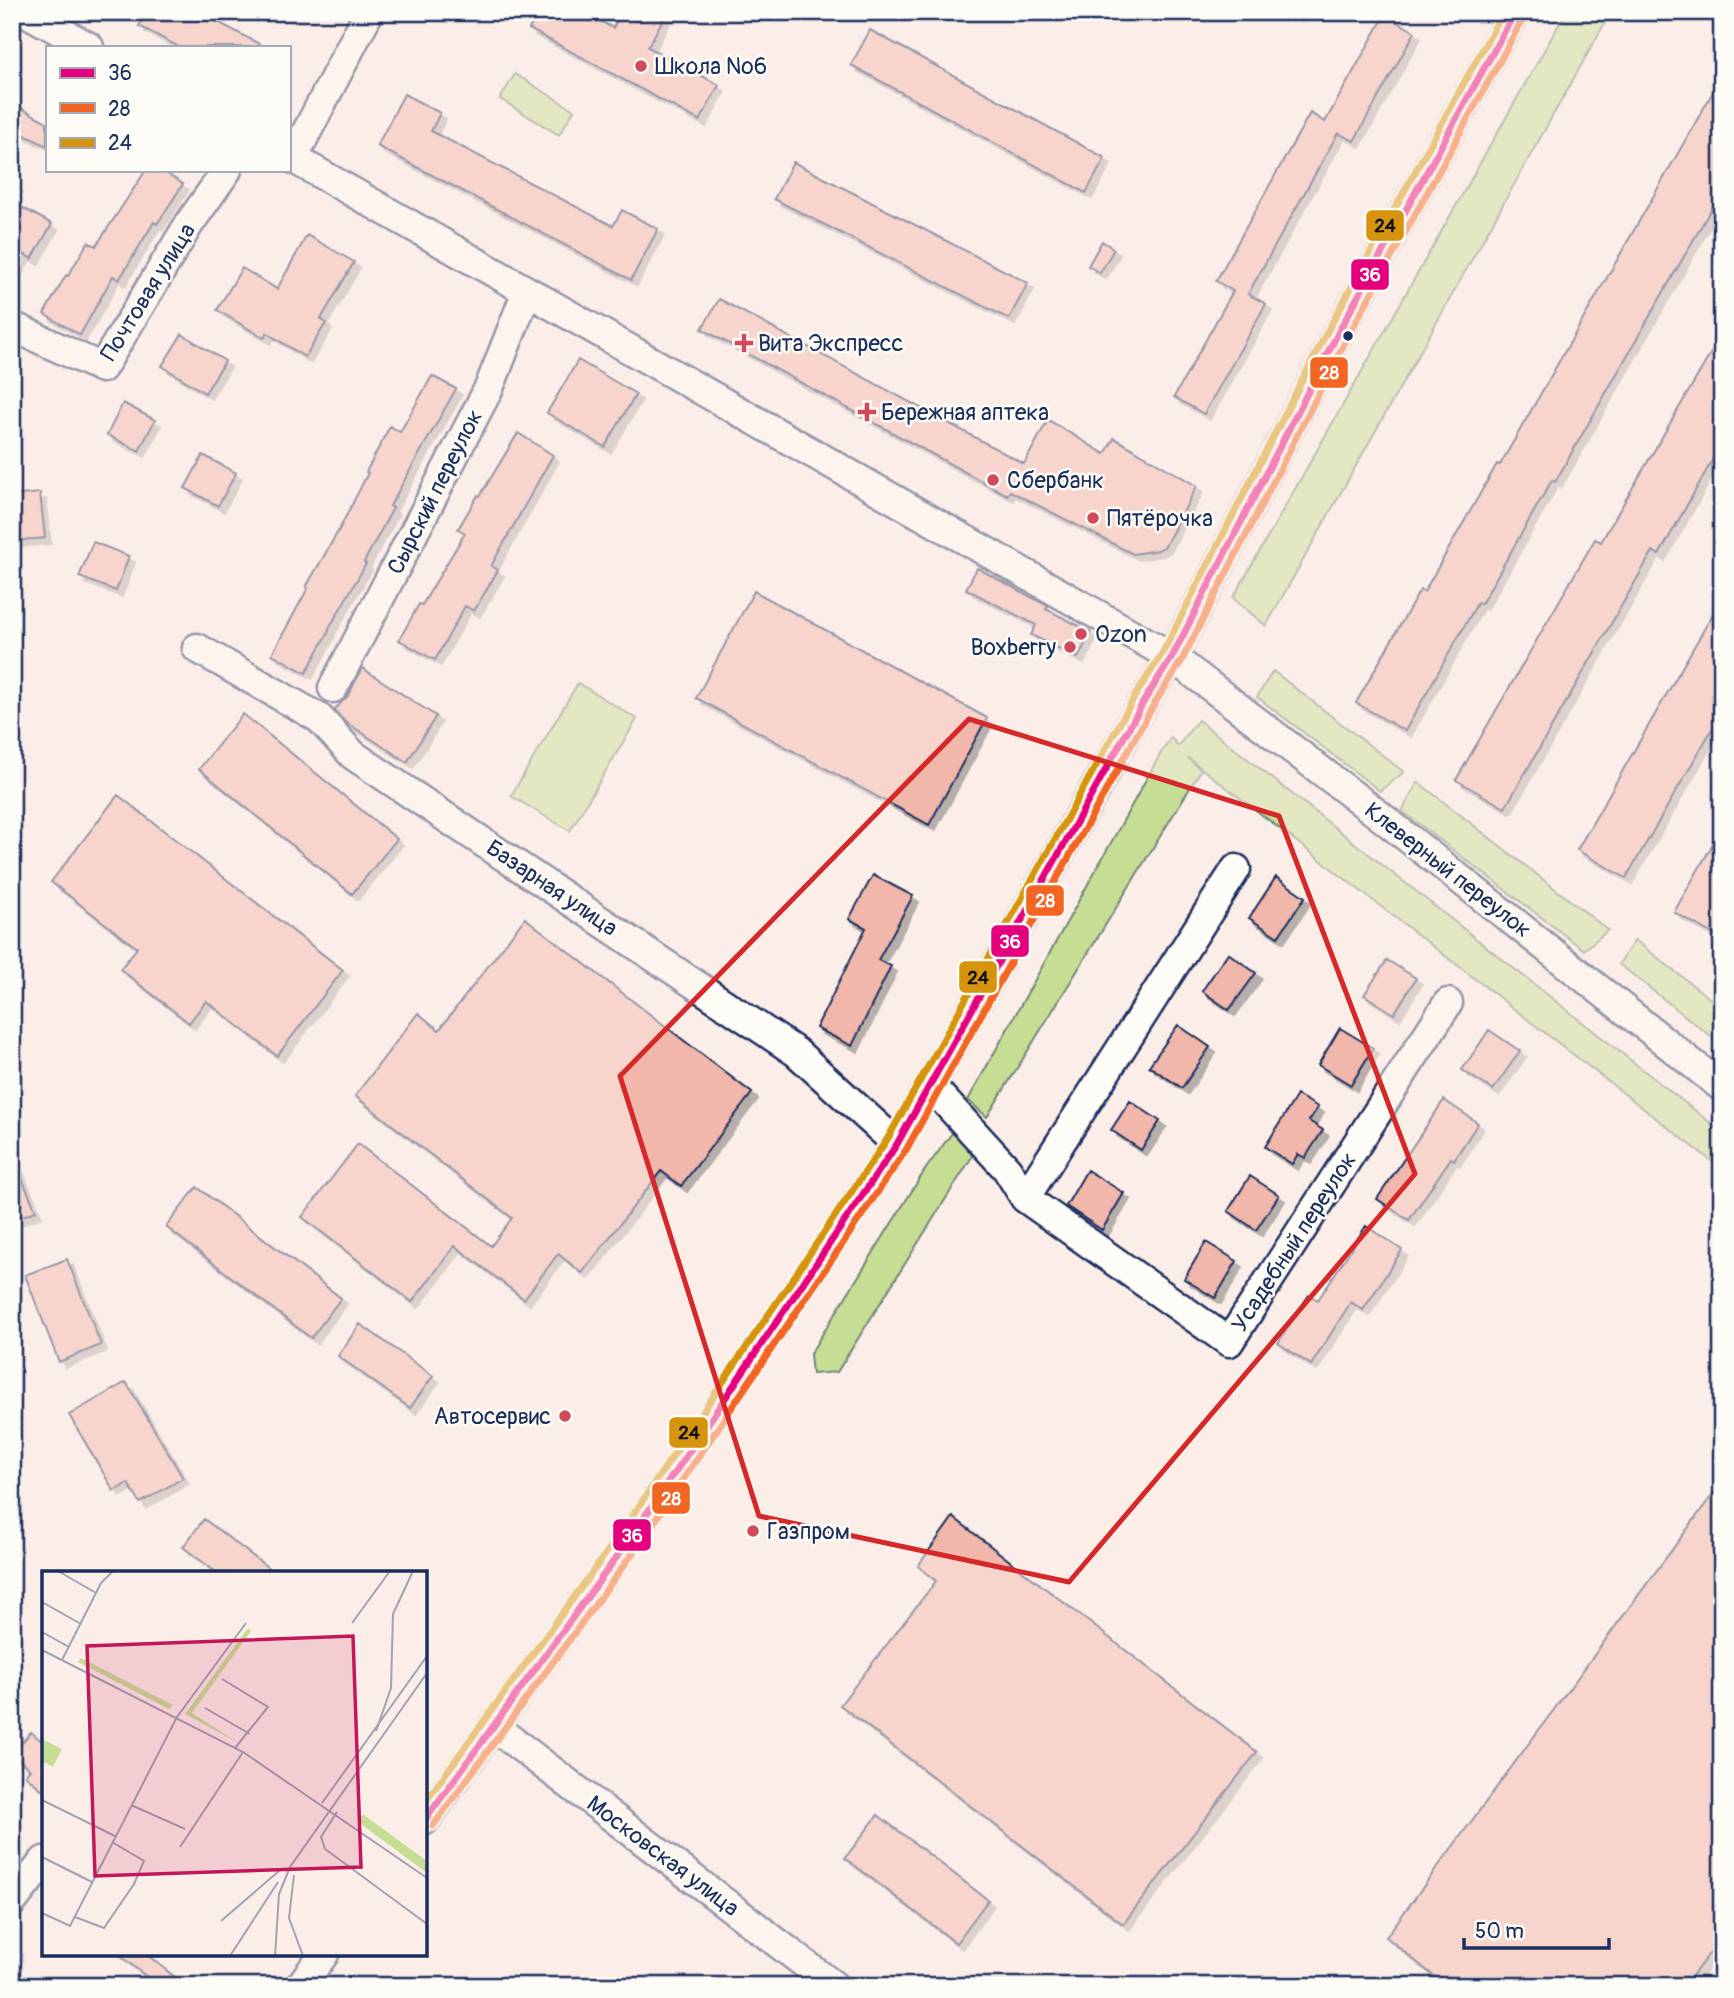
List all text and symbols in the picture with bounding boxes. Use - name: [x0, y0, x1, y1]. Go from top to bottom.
- legend: [46, 46, 290, 172]
- place label: Школа №6: [655, 52, 767, 81]
- marker: Школа №6: [633, 58, 649, 74]
- text: 36: [108, 60, 132, 87]
- text: 28: [108, 96, 130, 123]
- text: 24: [108, 130, 132, 157]
- line badge: 24: [1365, 209, 1405, 242]
- text: 24: [1374, 214, 1396, 238]
- street label: Почтовая улица: [94, 218, 202, 366]
- line badge: 36: [1350, 258, 1390, 291]
- text: 36: [1359, 263, 1381, 287]
- place label: Вита Экспресс: [758, 329, 903, 358]
- unlabelled marker: [1341, 329, 1355, 343]
- marker: Вита Экспресс: [736, 335, 752, 351]
- line badge: 28: [1309, 356, 1349, 389]
- text: 28: [1319, 361, 1340, 385]
- place label: Бережная аптека: [881, 398, 1049, 427]
- marker: Бережная аптека: [859, 404, 875, 420]
- street label: Сырский переулок: [381, 405, 489, 579]
- place label: Сбербанк: [1007, 466, 1104, 495]
- marker: Сбербанк: [985, 472, 1001, 488]
- place label: Пятёрочка: [1107, 504, 1213, 533]
- marker: Пятёрочка: [1085, 510, 1101, 526]
- place label: Ozon: [1095, 620, 1147, 649]
- marker: Ozon: [1073, 626, 1089, 642]
- place label: Boxberry: [970, 633, 1056, 662]
- marker: Boxberry: [1062, 639, 1078, 655]
- street label: Клеверный переулок: [1359, 796, 1537, 944]
- street label: Базарная улица: [481, 833, 623, 943]
- line badge: 28: [1025, 884, 1065, 917]
- text: 28: [1035, 889, 1056, 913]
- line badge: 36: [990, 924, 1030, 958]
- text: 36: [999, 930, 1021, 954]
- line badge: 24: [958, 960, 998, 994]
- text: 24: [967, 966, 989, 990]
- street label: Усадебный переулок: [1225, 1147, 1363, 1337]
- place label: Автосервис: [434, 1402, 551, 1431]
- marker: Автосервис: [557, 1408, 573, 1424]
- line badge: 24: [668, 1416, 709, 1449]
- text: 24: [678, 1421, 700, 1445]
- line badge: 28: [651, 1481, 691, 1515]
- text: 28: [661, 1487, 682, 1511]
- place label: Газпром: [767, 1517, 850, 1546]
- line badge: 36: [612, 1518, 652, 1552]
- marker: Газпром: [745, 1523, 761, 1539]
- text: 36: [621, 1524, 643, 1548]
- inset map: [42, 1571, 427, 1956]
- street label: Московская улица: [581, 1789, 745, 1923]
- scale bar: [1464, 1907, 1610, 1951]
- text: 50 m: [1475, 1918, 1524, 1945]

